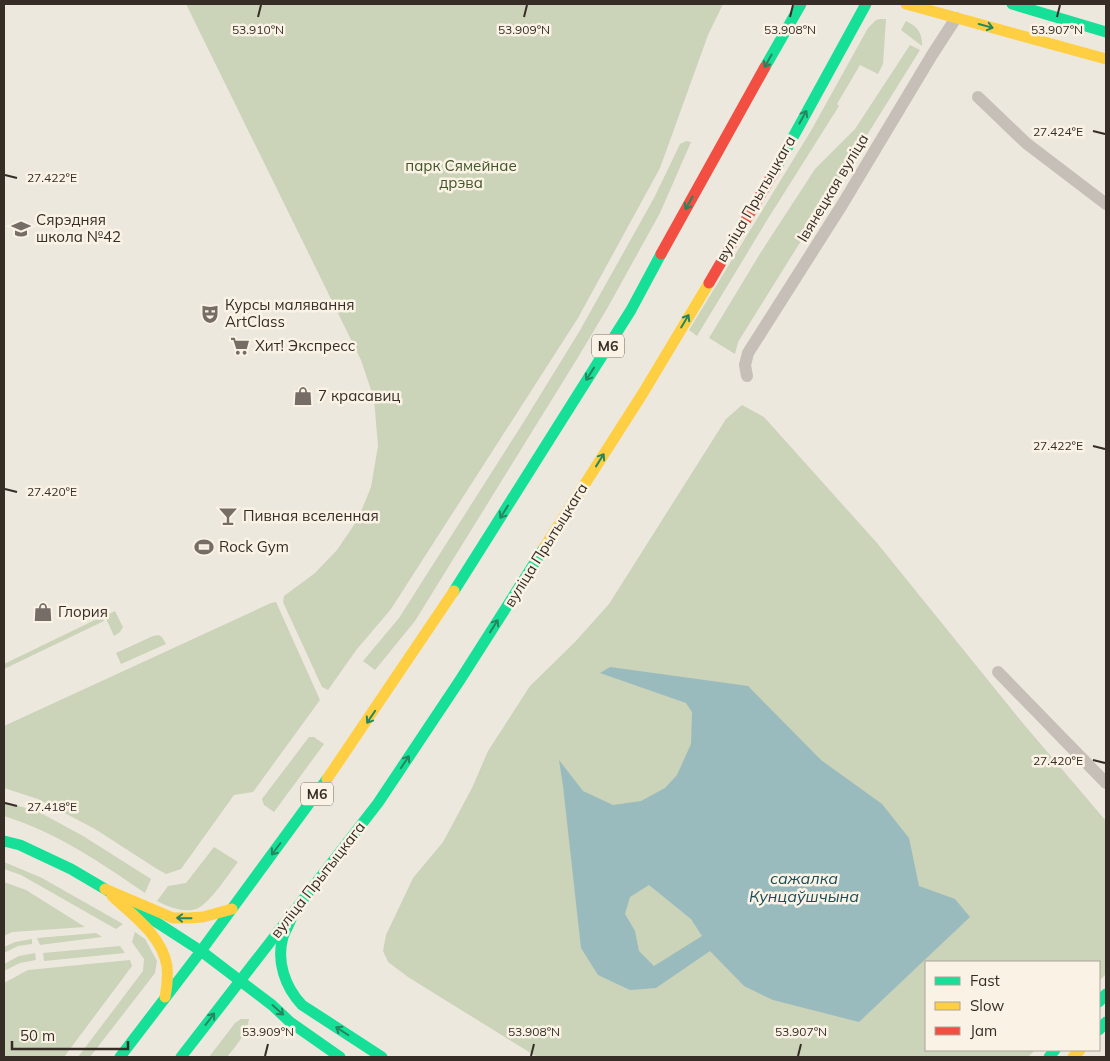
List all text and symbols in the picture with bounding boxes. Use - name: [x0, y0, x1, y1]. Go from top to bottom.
- text: 53.910°N: [232, 22, 284, 37]
- text: 53.909°N: [498, 22, 550, 37]
- text: 53.908°N: [764, 22, 816, 37]
- one-way arrow: [978, 22, 994, 31]
- text: 53.907°N: [1031, 22, 1083, 37]
- one-way arrow: [763, 54, 773, 69]
- one-way arrow: [799, 110, 809, 124]
- text: 27.424°E: [1033, 124, 1083, 139]
- street label: Івянецкая вуліца: [793, 130, 872, 245]
- street label: вуліца Прытыцкага: [712, 132, 799, 265]
- park label: парк Сямейнае дрэва: [405, 156, 517, 192]
- text: 27.422°E: [27, 170, 77, 185]
- one-way arrow: [684, 196, 694, 211]
- place label: Сярэдняя школа №42: [36, 210, 121, 246]
- school or university icon: Сярэдняя школа №42: [10, 218, 32, 240]
- place label: Курсы малявання ArtClass: [225, 295, 354, 331]
- theatre icon: Курсы малявання ArtClass: [199, 303, 221, 325]
- one-way arrow: [681, 315, 691, 329]
- road number: М6: [592, 334, 624, 358]
- supermarket icon: Хит! Экспресс: [229, 335, 251, 357]
- place label: Хит! Экспресс: [255, 336, 355, 355]
- one-way arrow: [585, 367, 595, 381]
- shop icon: 7 красавиц: [292, 385, 314, 407]
- place label: 7 красавиц: [318, 386, 400, 405]
- text: 27.422°E: [1033, 438, 1083, 453]
- one-way arrow: [595, 453, 605, 467]
- street label: вуліца Прытыцкага: [500, 479, 591, 610]
- text: 27.420°E: [27, 484, 77, 499]
- bar icon: Пивная вселенная: [217, 505, 239, 527]
- one-way arrow: [499, 505, 509, 519]
- place label: Пивная вселенная: [243, 506, 379, 525]
- sports icon: Rock Gym: [193, 536, 215, 558]
- place label: Rock Gym: [219, 537, 289, 556]
- shop icon: Глория: [32, 601, 54, 623]
- place label: Глория: [58, 602, 108, 621]
- one-way arrow: [489, 620, 499, 634]
- one-way arrow: [366, 710, 376, 724]
- text: 27.420°E: [1033, 753, 1083, 768]
- one-way arrow: [400, 755, 410, 769]
- road number: М6: [301, 782, 333, 806]
- text: 27.418°E: [27, 799, 77, 814]
- street label: вуліца Прытыцкага: [266, 818, 369, 942]
- one-way arrow: [271, 842, 281, 856]
- water label: сажалка Кунцаўшчына: [749, 868, 859, 906]
- one-way arrow: [176, 913, 192, 923]
- legend: [925, 961, 1100, 1051]
- text: Fast: [970, 971, 1000, 990]
- text: Slow: [970, 996, 1004, 1015]
- one-way arrow: [271, 1004, 284, 1016]
- one-way arrow: [204, 1013, 215, 1026]
- scale bar: [12, 1018, 129, 1050]
- text: Jam: [970, 1021, 997, 1040]
- text: 53.909°N: [242, 1024, 294, 1039]
- text: 53.908°N: [508, 1024, 560, 1039]
- text: 53.907°N: [775, 1024, 827, 1039]
- text: 50 m: [20, 1026, 55, 1045]
- one-way arrow: [336, 1026, 350, 1036]

